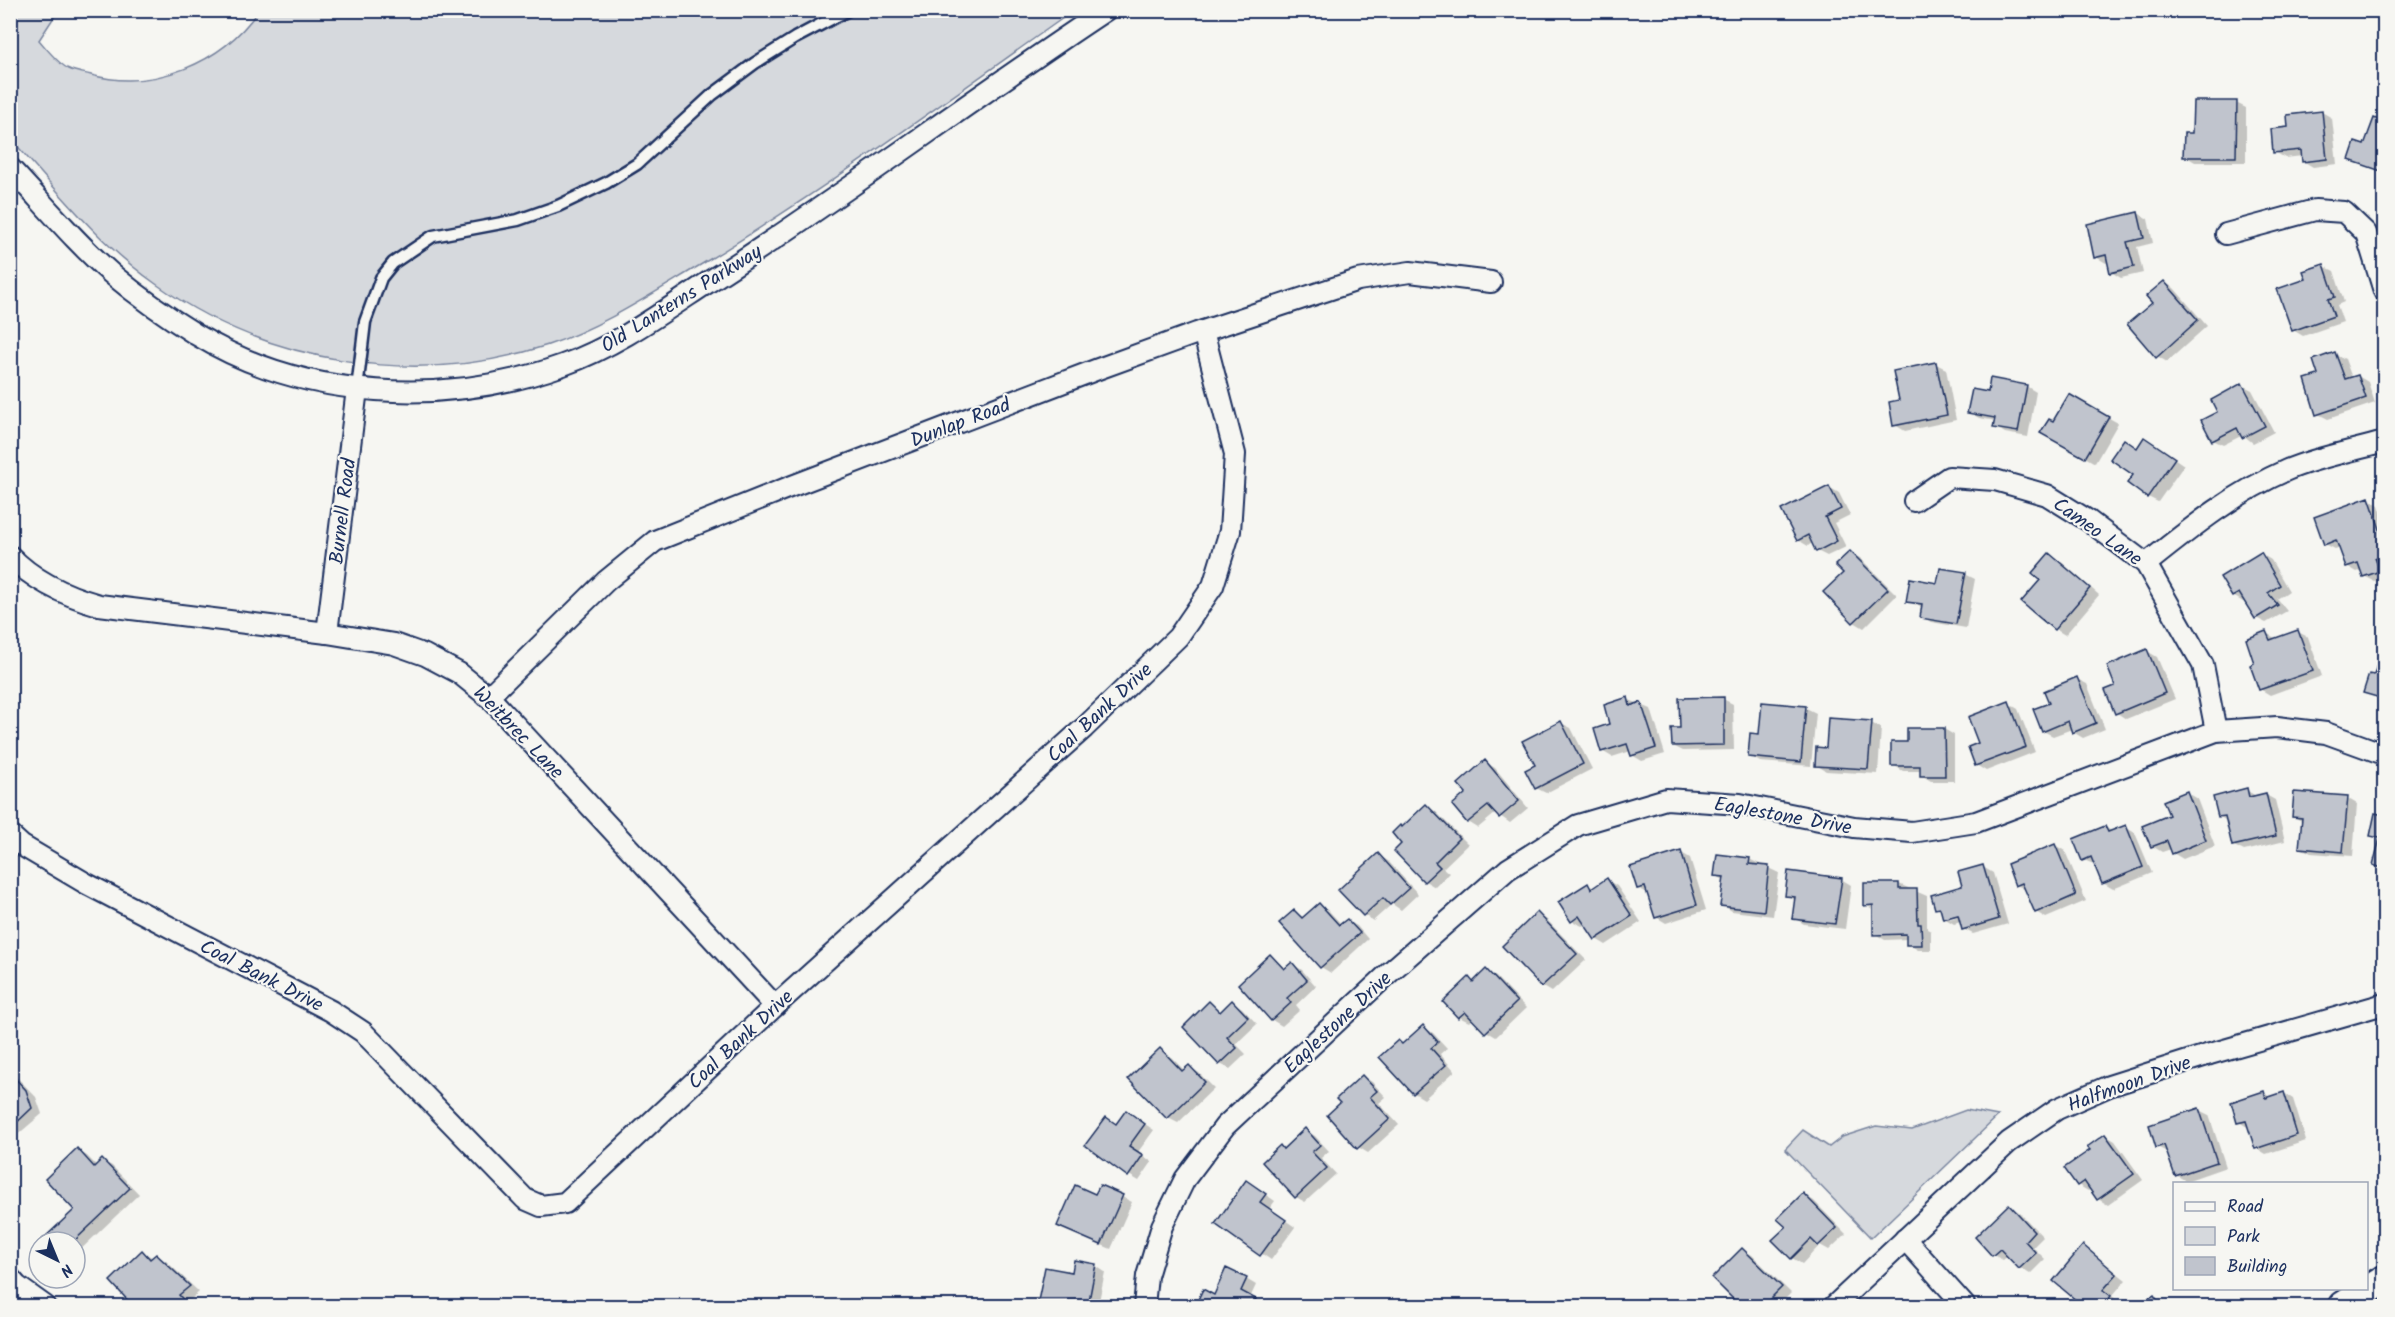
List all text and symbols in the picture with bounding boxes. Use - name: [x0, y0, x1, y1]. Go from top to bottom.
- street label: Old Lanterns Parkway: [595, 237, 770, 362]
- street label: Dunlap Road: [906, 390, 1016, 458]
- street label: Burnell Road: [322, 455, 366, 566]
- street label: Cameo Lane: [2045, 490, 2148, 575]
- street label: Coal Bank Drive: [1040, 656, 1161, 771]
- street label: Weitbrec Lane: [464, 679, 571, 788]
- street label: Eaglestone Drive: [1711, 789, 1854, 845]
- street label: Coal Bank Drive: [194, 932, 329, 1022]
- street label: Eaglestone Drive: [1277, 964, 1400, 1083]
- street label: Coal Bank Drive: [681, 983, 802, 1098]
- street label: Halfmoon Drive: [2063, 1048, 2196, 1122]
- legend: [2173, 1182, 2368, 1290]
- text: Road: [2227, 1193, 2264, 1222]
- text: Park: [2227, 1223, 2260, 1252]
- north arrow: [27, 1230, 87, 1290]
- text: Building: [2227, 1253, 2287, 1282]
- text: N: [54, 1257, 78, 1282]

